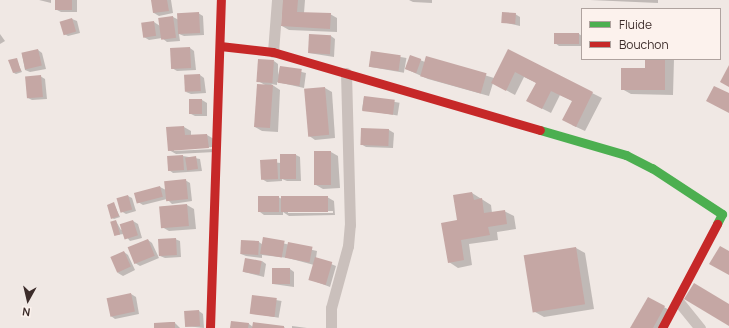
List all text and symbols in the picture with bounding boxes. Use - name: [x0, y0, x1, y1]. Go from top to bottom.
- legend: [581, 8, 721, 60]
- text: Fluide: [619, 16, 652, 33]
- text: Bouchon: [619, 36, 669, 53]
- north arrow: [8, 280, 48, 320]
- text: N: [21, 304, 31, 320]

